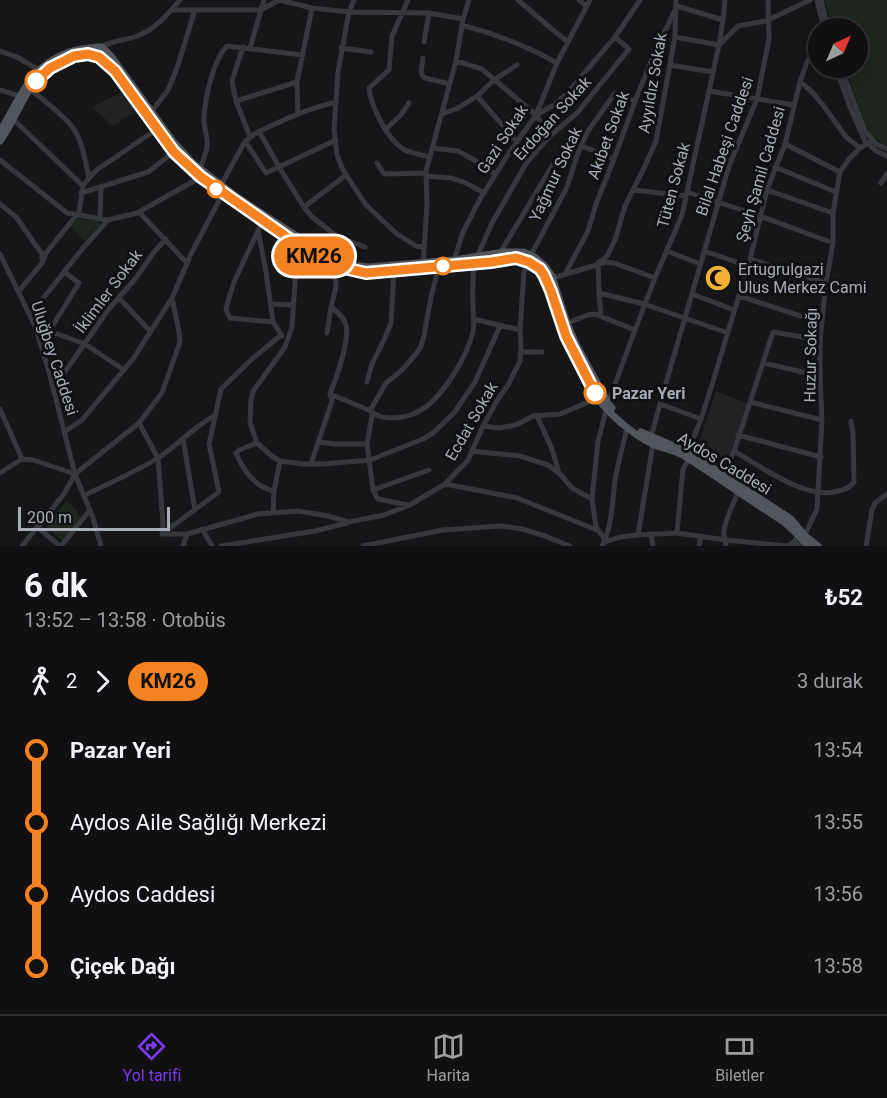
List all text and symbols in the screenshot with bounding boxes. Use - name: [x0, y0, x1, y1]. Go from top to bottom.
- north arrow: [808, 18, 868, 78]
- map controls: [808, 18, 868, 78]
- street label: Ayyıldız Sokak: [634, 31, 671, 135]
- unlabelled marker: [25, 70, 47, 92]
- street label: Erdoğan Sokak: [510, 72, 596, 164]
- street label: Bilal Habeşi Caddesi: [692, 74, 757, 218]
- street label: Akıbet Sokak: [584, 88, 634, 182]
- street label: Gazi Sokak: [473, 100, 532, 178]
- street label: Şeyh Şamil Caddesi: [732, 104, 789, 244]
- street label: Yağmur Sokak: [525, 123, 586, 225]
- street label: Tüten Sokak: [653, 139, 694, 230]
- unlabelled marker: [207, 180, 225, 198]
- line badge: KM26: [272, 236, 356, 276]
- text: KM26: [286, 244, 342, 268]
- street label: İklimler Sokak: [71, 245, 146, 337]
- unlabelled marker: [434, 257, 452, 275]
- place label: Ertugrulgazi Ulus Merkez Cami: [738, 260, 867, 297]
- mosque icon: Ertugrulgazi Ulus Merkez Cami: [703, 263, 733, 293]
- street label: Uluğbey Caddesi: [27, 299, 82, 418]
- street label: Huzur Sokağı: [800, 307, 821, 403]
- street label: Ecdat Sokak: [441, 378, 502, 464]
- marker: Pazar Yeri: [584, 382, 606, 404]
- place label: Pazar Yeri: [612, 384, 685, 403]
- street label: Aydos Caddesi: [675, 428, 775, 499]
- scale bar: [18, 504, 170, 532]
- text: 200 m: [27, 508, 72, 527]
- text: 6 dk: [24, 566, 87, 605]
- text: ₺52: [825, 585, 863, 610]
- text: 13:52 – 13:58 · Otobüs: [24, 608, 226, 632]
- icon: walk: [24, 665, 57, 698]
- icon: forward: [86, 665, 119, 698]
- text: 2: [66, 669, 77, 693]
- text: KM26: [140, 669, 196, 693]
- text: 3 durak: [797, 669, 863, 693]
- text: Pazar Yeri: [70, 738, 171, 763]
- text: 13:54: [813, 738, 863, 762]
- text: Aydos Aile Sağlığı Merkezi: [70, 810, 327, 835]
- text: 13:55: [813, 810, 863, 834]
- text: Aydos Caddesi: [70, 882, 215, 907]
- text: 13:56: [813, 882, 863, 906]
- text: Çiçek Dağı: [70, 954, 175, 979]
- text: 13:58: [813, 954, 863, 978]
- tab: Yol tarifi: [123, 1030, 181, 1085]
- tab: Harita: [427, 1030, 470, 1085]
- tab: Biletler: [715, 1030, 764, 1085]

